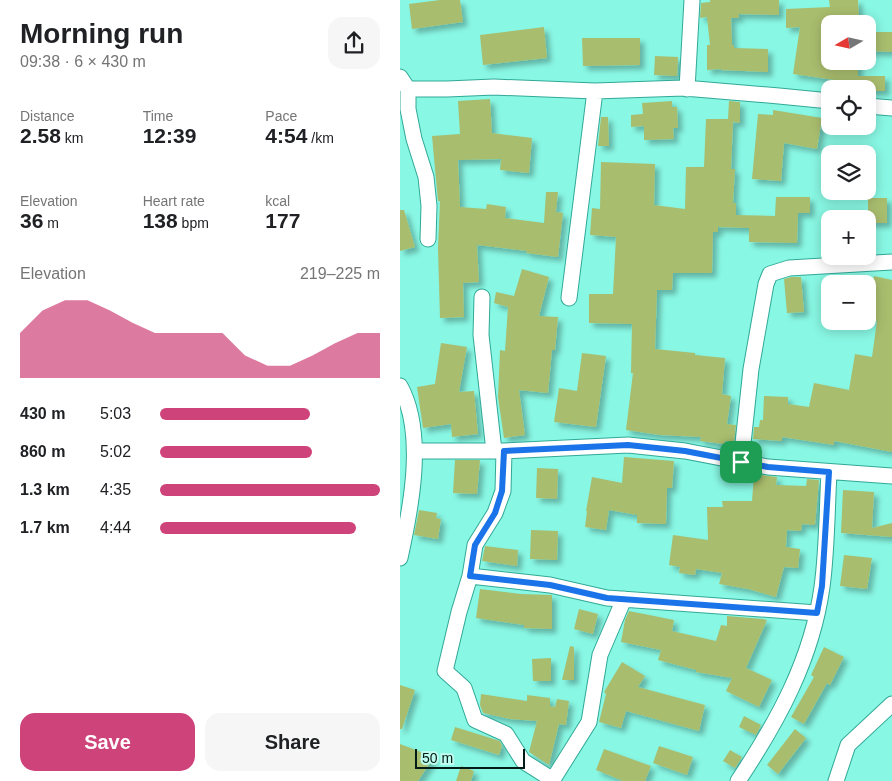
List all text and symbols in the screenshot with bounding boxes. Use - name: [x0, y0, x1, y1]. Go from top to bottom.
- north arrow: [821, 15, 876, 70]
- map controls: [821, 15, 876, 330]
- button: share: [328, 17, 380, 69]
- text: Morning run: [20, 18, 183, 49]
- text: 09:38 · 6 × 430 m: [20, 53, 146, 70]
- button: locate: [821, 80, 876, 135]
- text: Distance: [20, 108, 74, 124]
- text: Time: [143, 108, 173, 124]
- text: Pace: [265, 108, 297, 124]
- text: 2.58: [20, 124, 61, 147]
- text: 12:39: [143, 124, 196, 147]
- text: 4:54: [265, 124, 307, 147]
- text: km: [61, 130, 83, 146]
- text: /km: [307, 130, 334, 146]
- button: layers: [821, 145, 876, 200]
- text: Elevation: [20, 193, 78, 209]
- text: Heart rate: [143, 193, 205, 209]
- text: kcal: [265, 193, 290, 209]
- text: 36: [20, 209, 43, 232]
- text: 138: [143, 209, 178, 232]
- text: 177: [265, 209, 300, 232]
- button: +: [821, 210, 876, 265]
- text: m: [43, 215, 59, 231]
- text: bpm: [178, 215, 209, 231]
- text: Elevation: [20, 265, 86, 282]
- text: 219–225 m: [300, 265, 380, 282]
- button: −: [821, 275, 876, 330]
- text: 430 m: [20, 405, 65, 422]
- text: 5:03: [100, 405, 131, 422]
- pin: [720, 441, 762, 483]
- text: 860 m: [20, 443, 65, 460]
- text: 5:02: [100, 443, 131, 460]
- icon: arrive: [727, 448, 755, 476]
- text: 1.3 km: [20, 481, 70, 498]
- text: 4:35: [100, 481, 131, 498]
- text: 1.7 km: [20, 519, 70, 536]
- text: 4:44: [100, 519, 131, 536]
- button: Save: [20, 713, 195, 771]
- button: Share: [205, 713, 380, 771]
- scale bar: [415, 746, 525, 769]
- text: 50 m: [422, 750, 453, 766]

